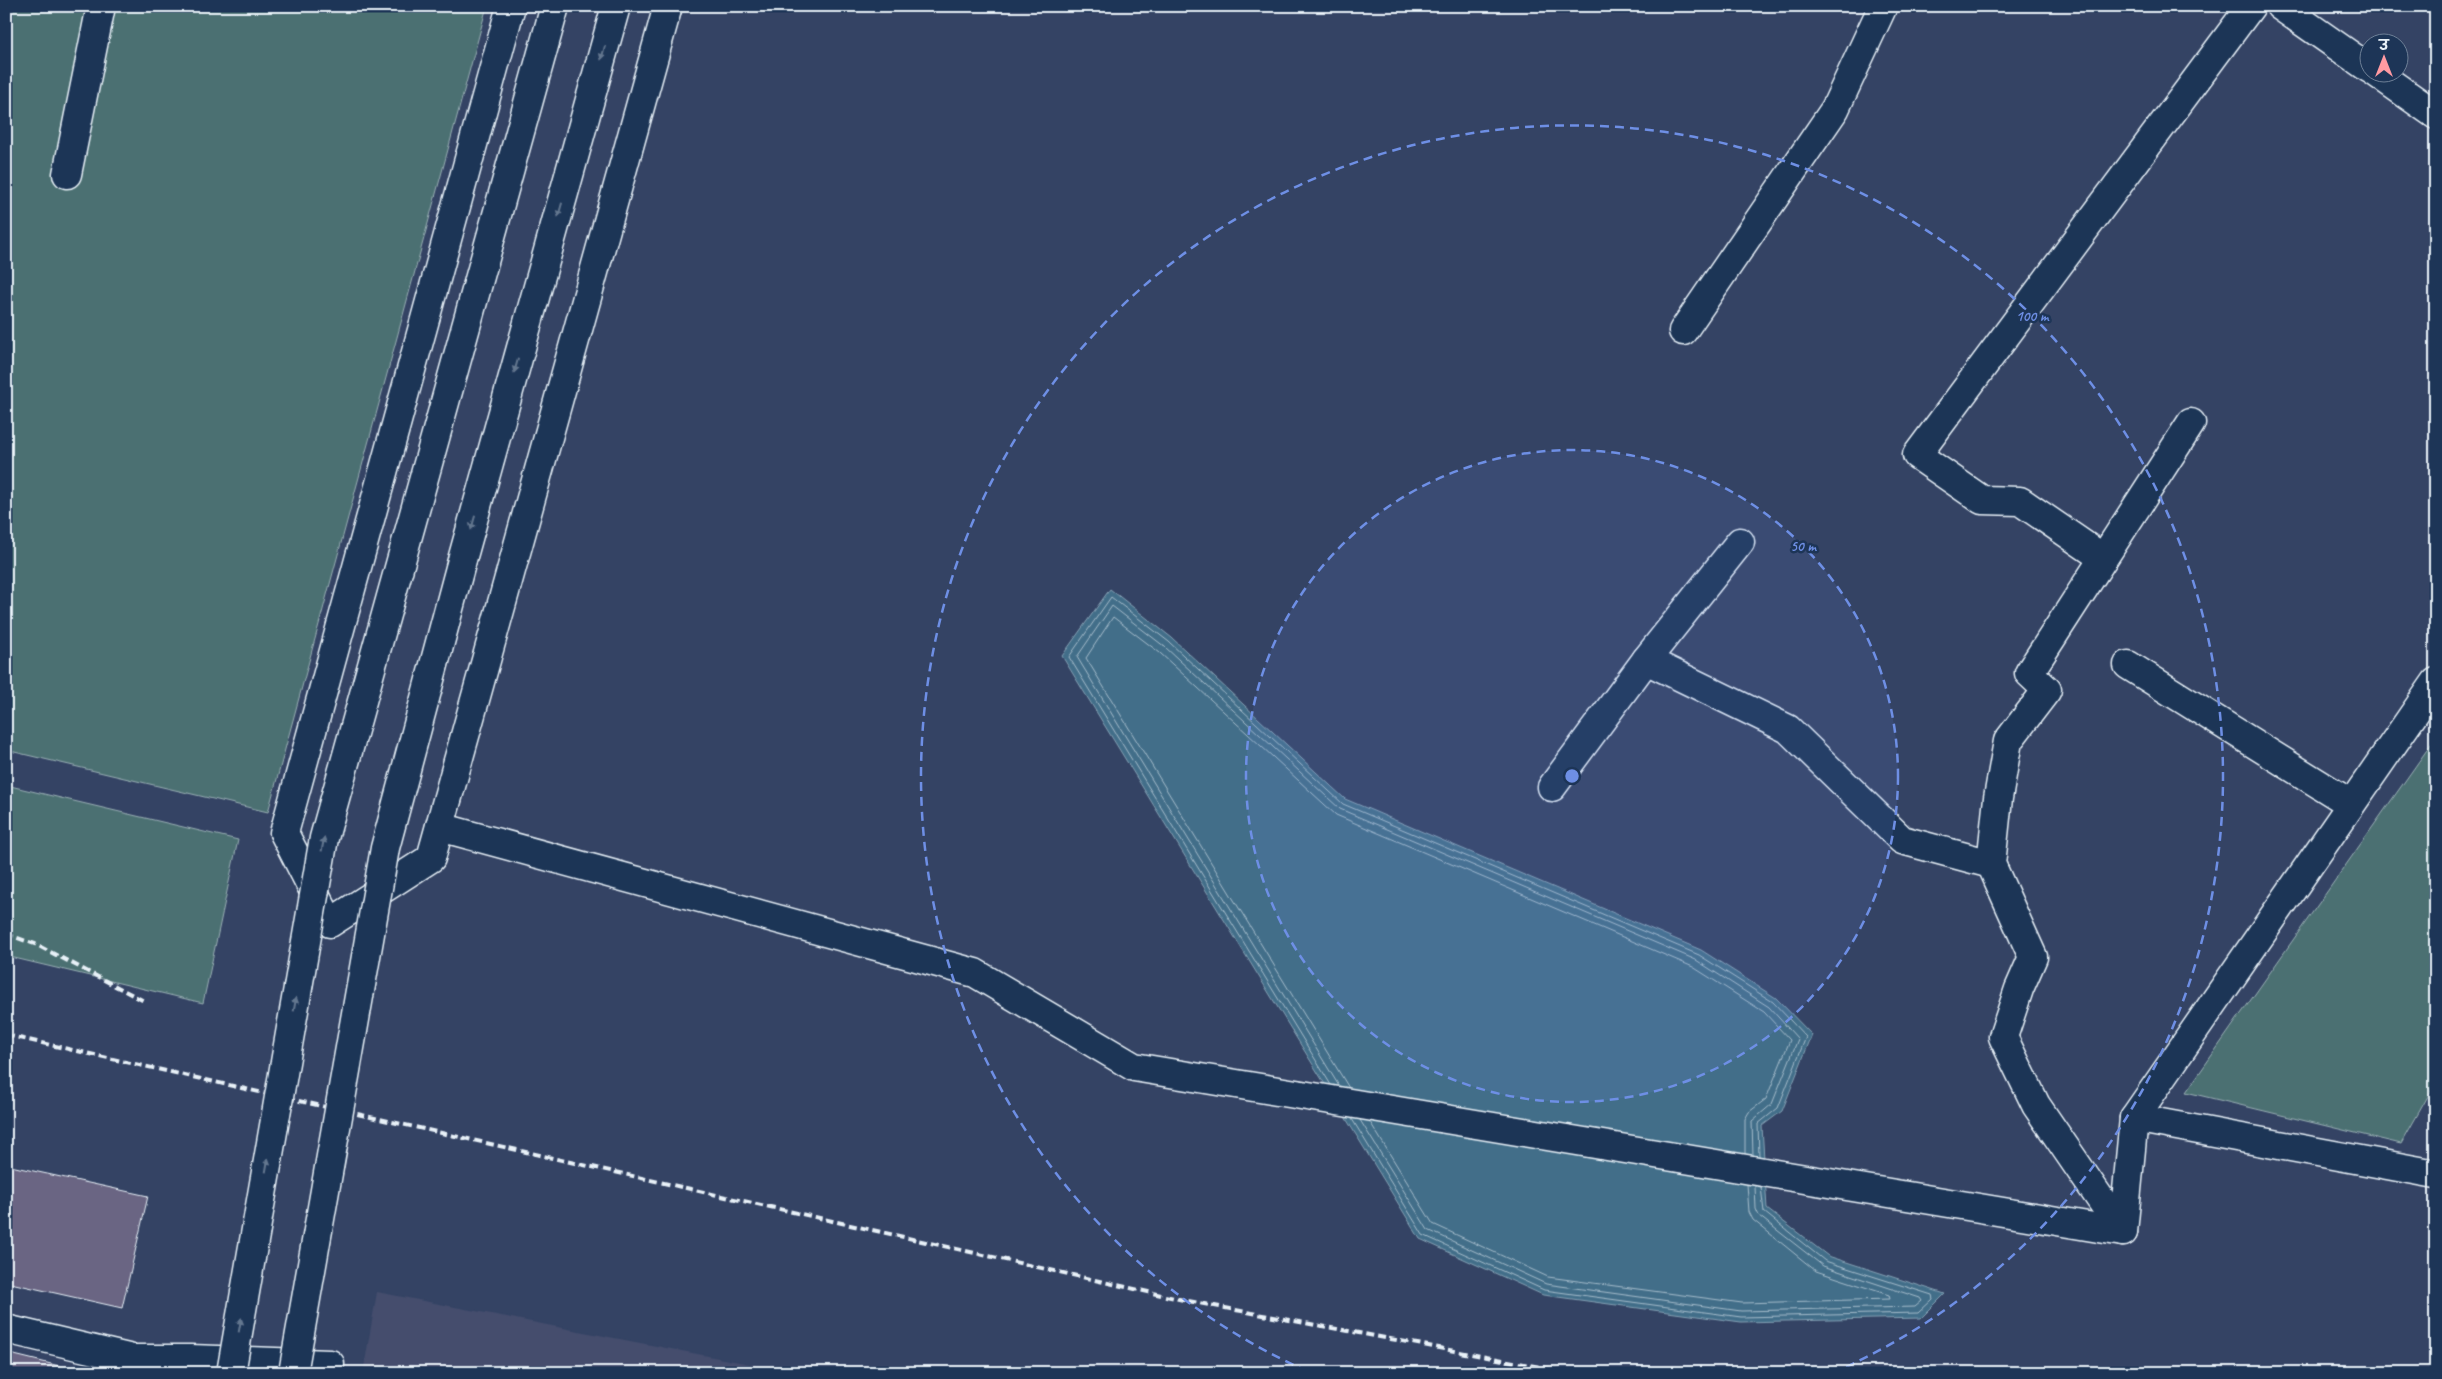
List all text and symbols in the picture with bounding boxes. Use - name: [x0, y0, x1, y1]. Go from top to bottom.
- north arrow: [2360, 32, 2410, 82]
- text: उ: [2377, 37, 2390, 54]
- one-way arrow: [599, 46, 607, 61]
- one-way arrow: [555, 202, 563, 217]
- text: 100 m: [2016, 307, 2050, 326]
- one-way arrow: [512, 359, 520, 374]
- one-way arrow: [468, 516, 476, 531]
- text: 50 m: [1790, 537, 1817, 556]
- centre of rings: [1563, 767, 1581, 785]
- one-way arrow: [319, 836, 327, 852]
- one-way arrow: [291, 996, 299, 1012]
- one-way arrow: [264, 1156, 272, 1172]
- one-way arrow: [236, 1316, 244, 1332]

